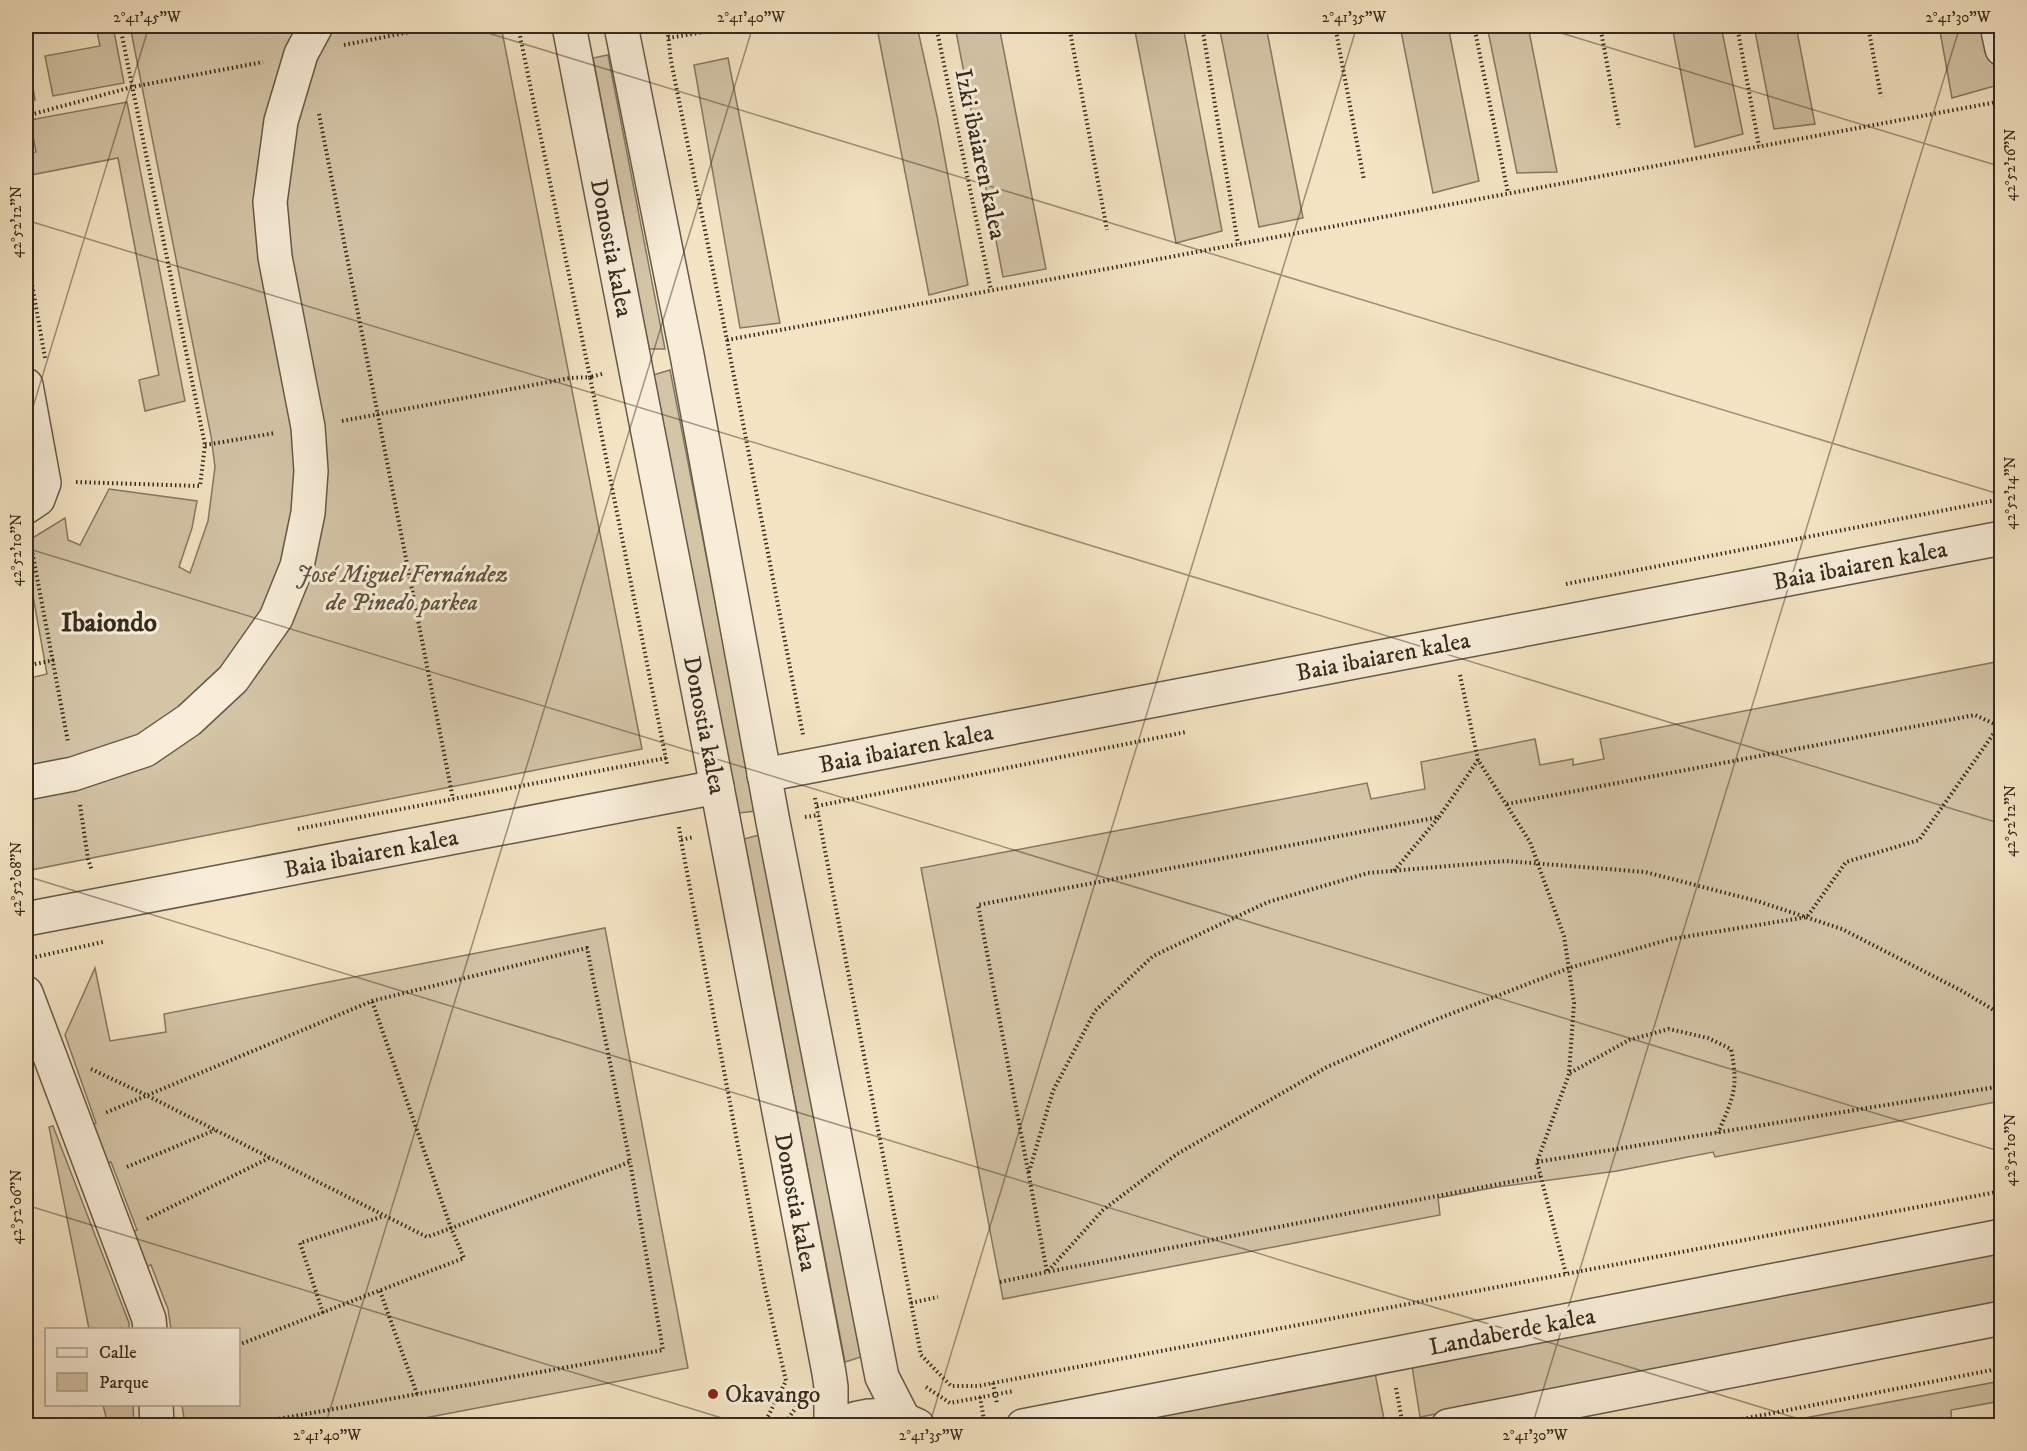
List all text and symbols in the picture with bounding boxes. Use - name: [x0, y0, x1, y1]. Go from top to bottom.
- text: 2°41'45"W: [113, 8, 181, 27]
- text: 2°41'40"W: [717, 8, 785, 27]
- text: 2°41'35"W: [1322, 8, 1386, 27]
- text: 2°41'30"W: [1926, 8, 1991, 27]
- street label: Izki ibaiaren kalea: [947, 66, 1013, 243]
- text: 42°52'16"N: [2001, 129, 2020, 201]
- street label: Donostia kalea: [583, 176, 639, 321]
- text: 42°52'12"N: [7, 186, 26, 258]
- text: 42°52'14"N: [2001, 456, 2020, 530]
- text: 42°52'10"N: [7, 514, 26, 586]
- street label: Baia ibaiaren kalea: [1771, 534, 1951, 598]
- park label: José Miguel Fernández de Pinedo parkea: [296, 560, 508, 618]
- district label: Ibaiondo: [61, 606, 157, 640]
- street label: Baia ibaiaren kalea: [1294, 625, 1474, 689]
- street label: Donostia kalea: [676, 653, 732, 798]
- street label: Baia ibaiaren kalea: [817, 717, 997, 781]
- text: 42°52'12"N: [2001, 785, 2020, 857]
- street label: Baia ibaiaren kalea: [282, 822, 462, 886]
- text: 42°52'08"N: [7, 842, 26, 916]
- text: 42°52'10"N: [2001, 1114, 2020, 1186]
- street label: Donostia kalea: [767, 1130, 823, 1275]
- text: 42°52'06"N: [7, 1169, 26, 1245]
- street label: Landaberde kalea: [1427, 1301, 1599, 1363]
- legend: [45, 1328, 240, 1406]
- text: Calle: [99, 1342, 137, 1364]
- text: Parque: [99, 1372, 149, 1394]
- place label: Okavango: [725, 1380, 821, 1410]
- marker: Okavango: [706, 1387, 720, 1401]
- text: 2°41'40"W: [293, 1426, 361, 1445]
- text: 2°41'35"W: [899, 1426, 963, 1445]
- text: 2°41'30"W: [1503, 1426, 1568, 1445]

